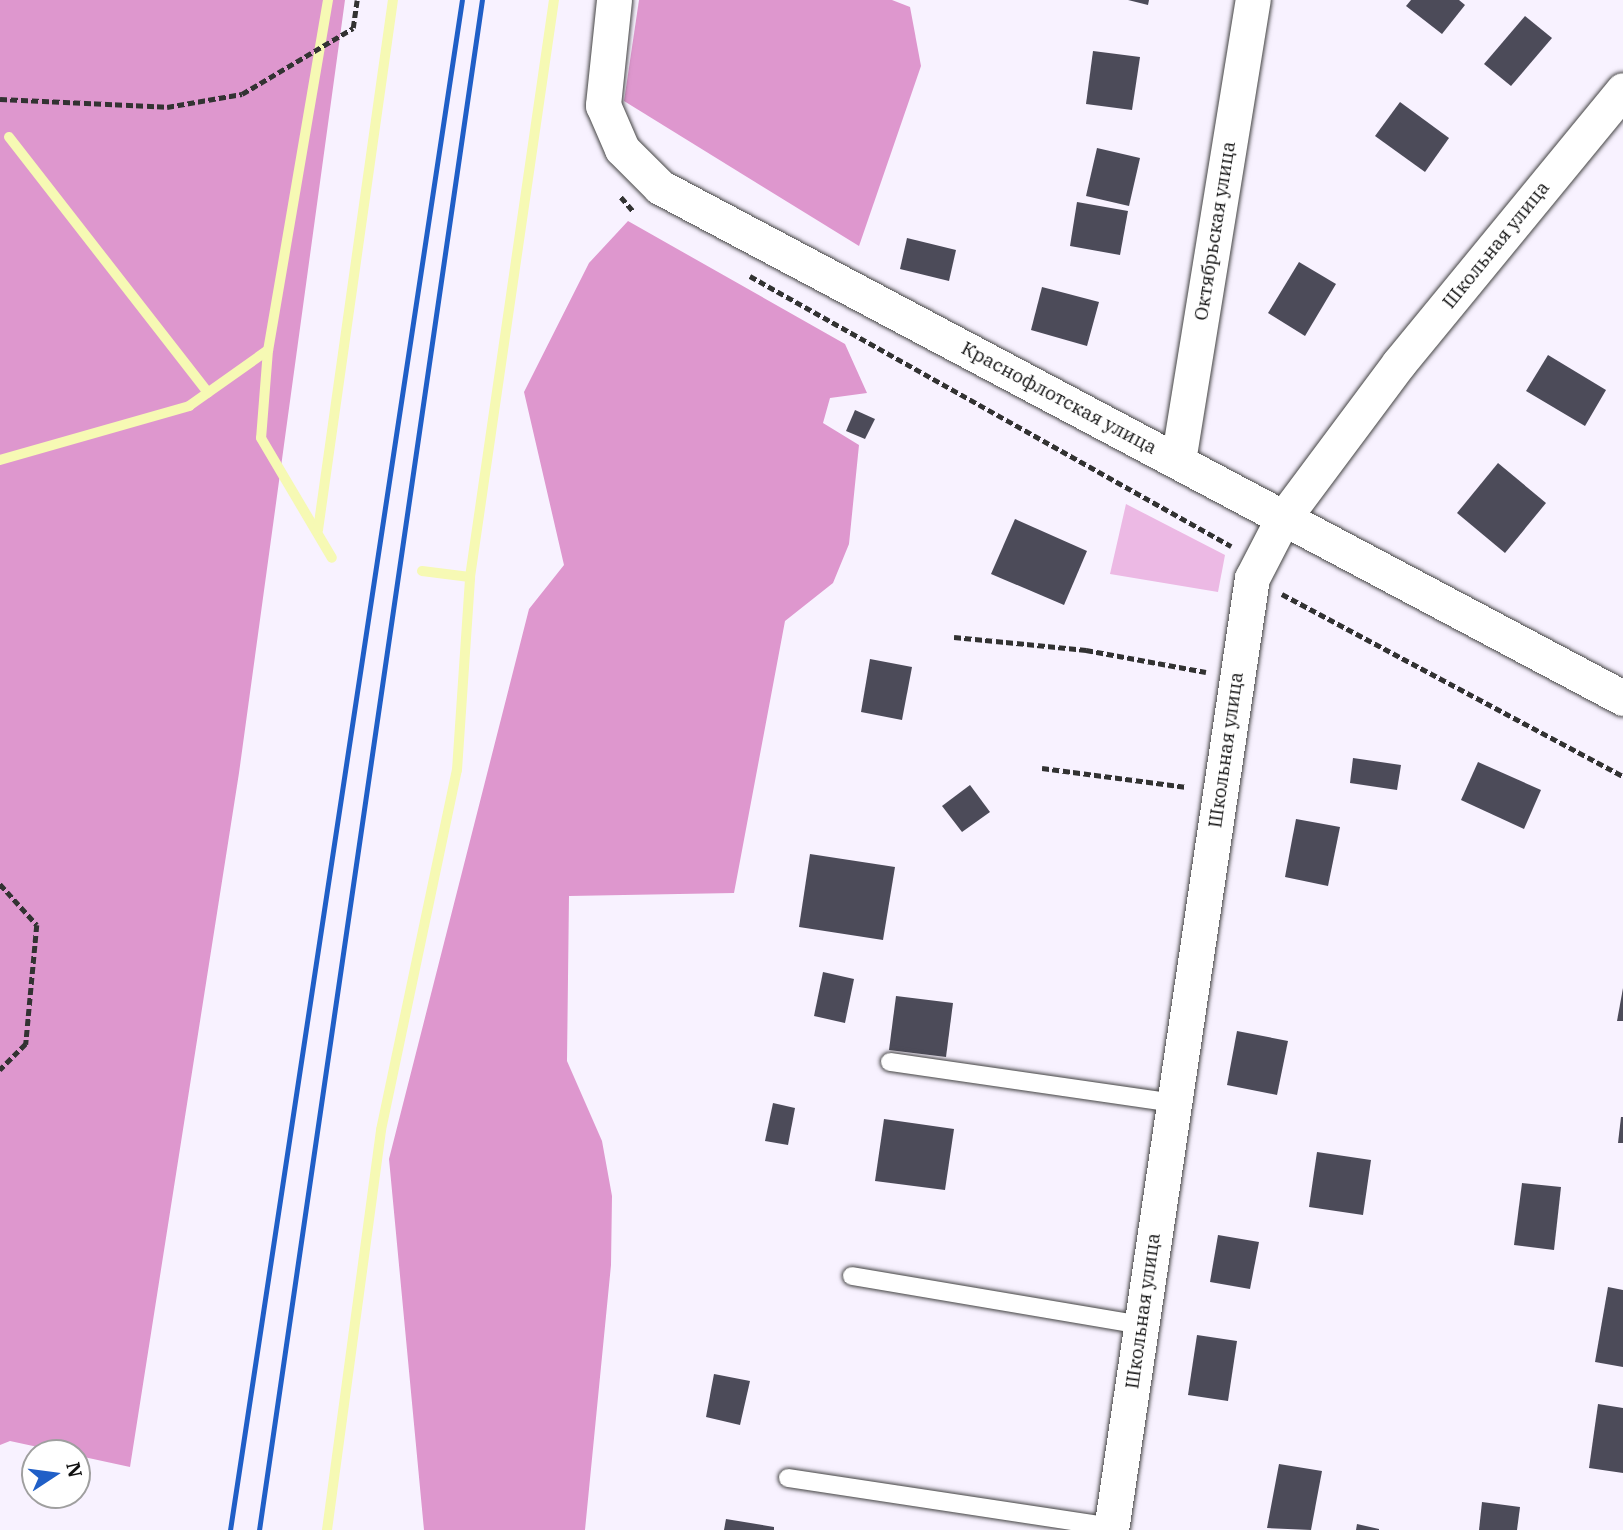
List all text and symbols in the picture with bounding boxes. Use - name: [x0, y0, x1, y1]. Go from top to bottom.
- street label: Октябрьская улица: [1190, 140, 1240, 322]
- street label: Школьная улица: [1438, 177, 1554, 313]
- street label: Краснофлотская улица: [957, 337, 1161, 459]
- street label: Школьная улица: [1204, 671, 1248, 829]
- street label: Школьная улица: [1121, 1232, 1165, 1390]
- north arrow: [21, 1439, 91, 1509]
- text: N: [61, 1460, 88, 1480]

